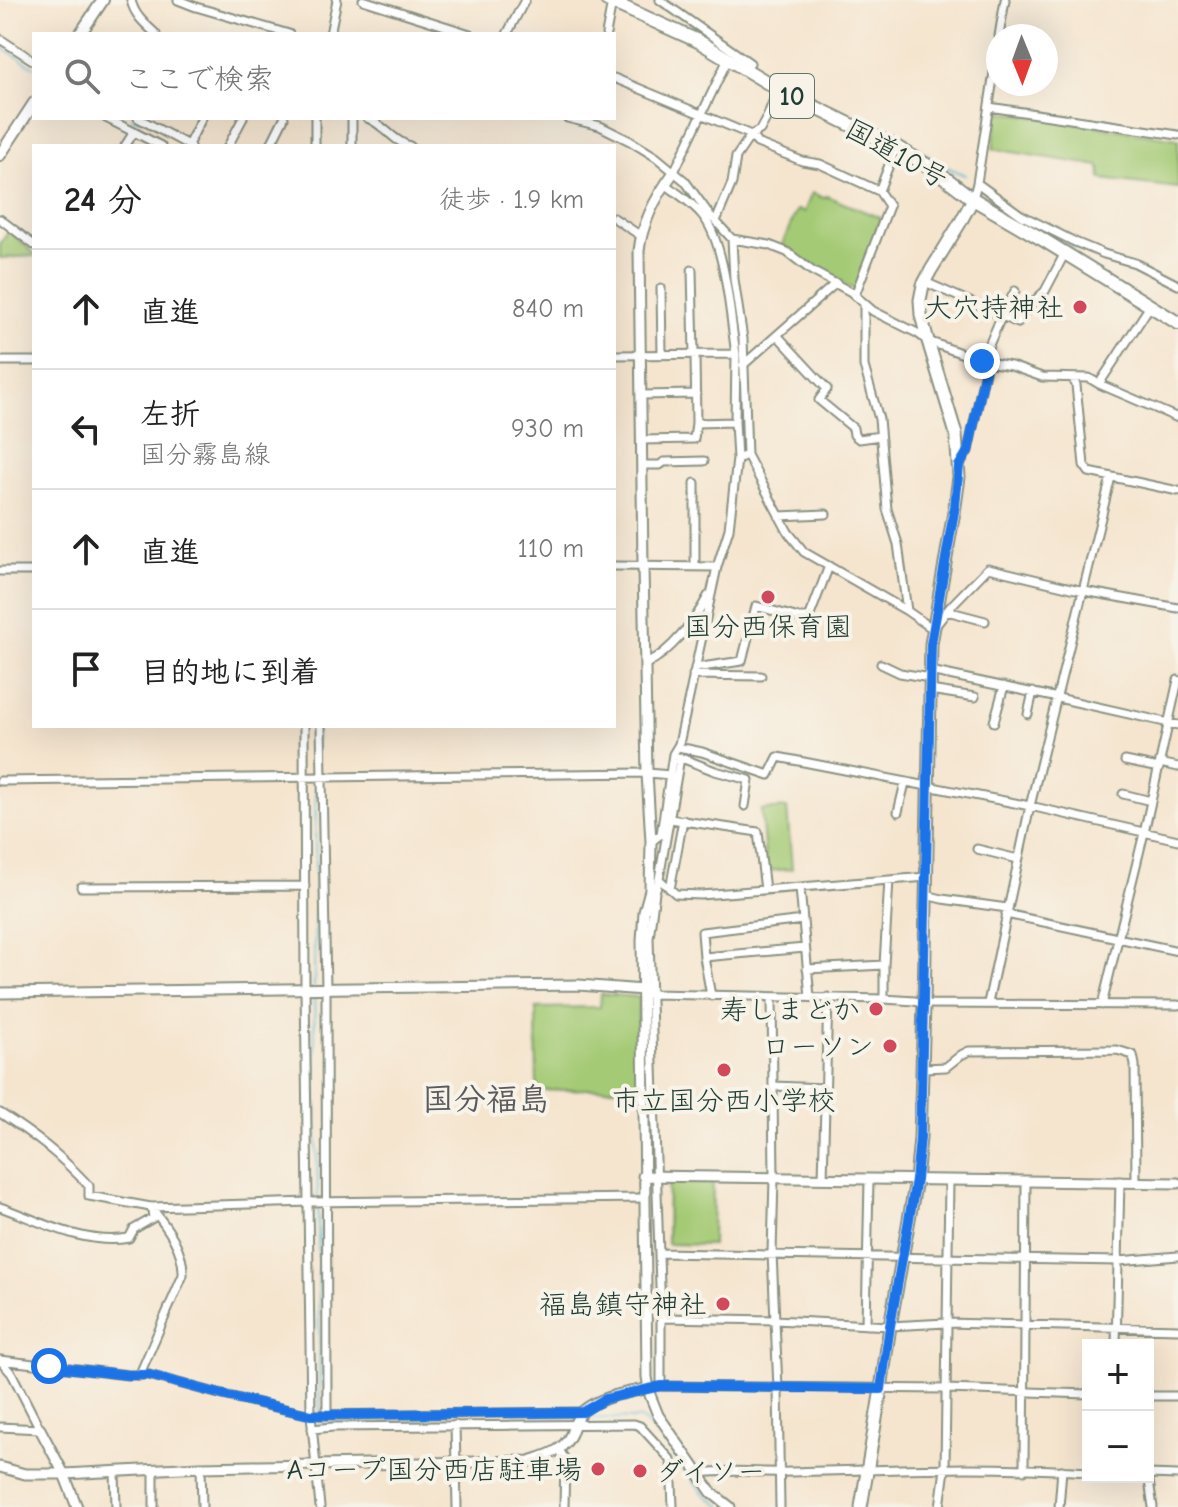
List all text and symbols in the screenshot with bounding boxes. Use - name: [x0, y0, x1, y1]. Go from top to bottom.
- north arrow: [986, 24, 1058, 96]
- search box: [32, 32, 616, 120]
- icon: search: [60, 54, 104, 98]
- text: ここで検索: [124, 62, 274, 97]
- road number: 10: [770, 74, 814, 118]
- street label: 国道10号: [840, 113, 953, 195]
- text: 24 分: [64, 180, 142, 220]
- text: 徒歩 · 1.9 km: [439, 185, 584, 215]
- icon: ahead: [64, 287, 108, 331]
- place label: 大穴持神社: [924, 292, 1064, 324]
- text: 840 m: [512, 294, 584, 324]
- text: 直進: [140, 295, 200, 330]
- marker: 大穴持神社: [1071, 298, 1089, 316]
- route end: [964, 343, 1000, 379]
- text: 左折: [140, 397, 200, 432]
- icon: left: [64, 407, 108, 451]
- text: 930 m: [511, 414, 584, 444]
- text: 国分霧島線: [140, 440, 270, 470]
- icon: ahead: [64, 527, 108, 571]
- text: 110 m: [517, 534, 584, 564]
- text: 直進: [140, 535, 200, 570]
- marker: 国分西保育園: [759, 588, 777, 606]
- place label: 国分西保育園: [684, 611, 852, 643]
- icon: arrive: [64, 647, 108, 691]
- text: 目的地に到着: [140, 655, 320, 690]
- place label: 寿しまどか: [720, 994, 860, 1026]
- marker: 寿しまどか: [867, 1000, 885, 1018]
- place label: ローソン: [762, 1031, 874, 1063]
- marker: ローソン: [881, 1037, 899, 1055]
- marker: 市立国分西小学校: [715, 1061, 733, 1079]
- district label: 国分福島: [422, 1081, 550, 1118]
- place label: 市立国分西小学校: [612, 1085, 836, 1117]
- place label: 福島鎮守神社: [539, 1289, 707, 1321]
- marker: 福島鎮守神社: [714, 1295, 732, 1313]
- map controls: [1082, 1339, 1154, 1483]
- button: +: [1082, 1339, 1154, 1411]
- route start: [31, 1348, 67, 1384]
- button: −: [1082, 1411, 1154, 1483]
- place label: Aコープ国分西店駐車場: [287, 1454, 582, 1486]
- place label: ダイソー: [656, 1456, 765, 1488]
- marker: Aコープ国分西店駐車場: [589, 1460, 607, 1478]
- marker: ダイソー: [631, 1462, 649, 1480]

